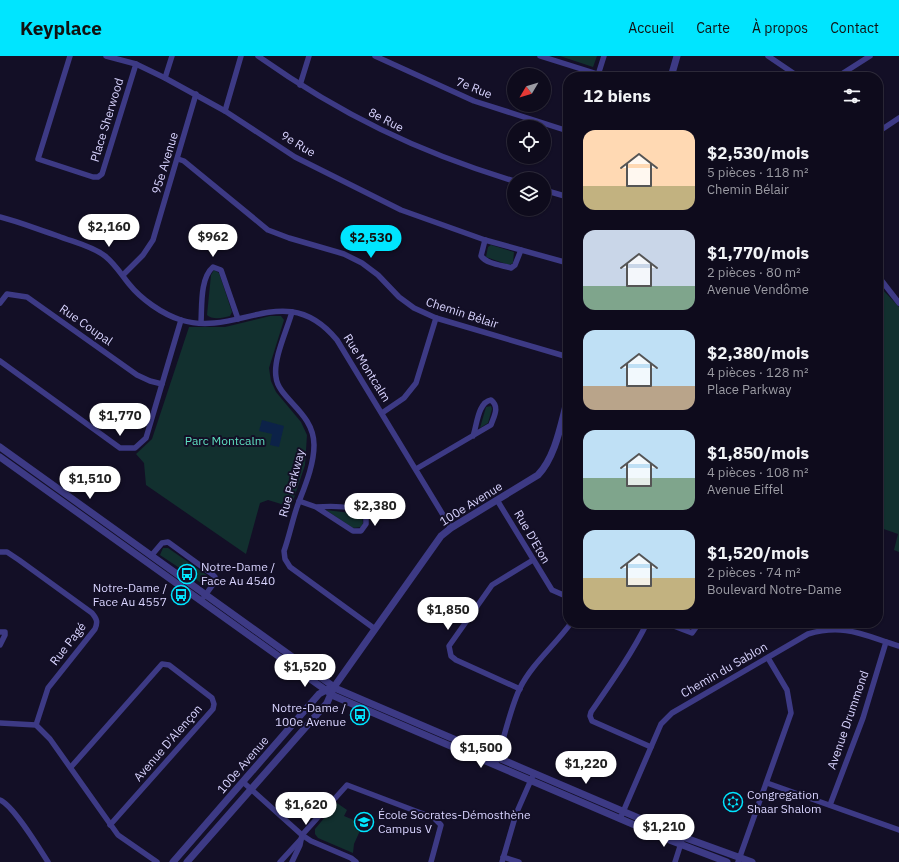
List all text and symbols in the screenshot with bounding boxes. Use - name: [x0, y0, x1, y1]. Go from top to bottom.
- text: Keyplace: [20, 16, 102, 40]
- text: Accueil: [628, 19, 674, 37]
- text: Carte: [696, 19, 730, 37]
- text: À propos: [752, 19, 808, 37]
- text: Contact: [830, 19, 879, 37]
- north arrow: [507, 68, 551, 112]
- map controls: [507, 68, 551, 216]
- street label: 7e Rue: [454, 74, 495, 102]
- street label: Place Sherwood: [87, 76, 126, 164]
- text: 12 biens: [583, 85, 651, 107]
- icon: filters: [841, 85, 863, 107]
- street label: 8e Rue: [366, 104, 407, 135]
- button: locate: [507, 120, 551, 164]
- street label: 9e Rue: [278, 127, 319, 160]
- street label: 95e Avenue: [148, 130, 181, 196]
- text: $2,530/mois: [707, 142, 809, 164]
- icon: home: [615, 146, 663, 194]
- text: 5 pièces · 118 m²: [707, 164, 808, 181]
- button: layers: [507, 172, 551, 216]
- text: Chemin Bélair: [707, 181, 789, 198]
- pin: $2,160: [76, 214, 142, 248]
- text: $2,160: [87, 218, 131, 235]
- pin: $962: [189, 224, 237, 258]
- pin: $2,530: [338, 225, 404, 259]
- text: $962: [197, 228, 229, 245]
- text: $2,530: [349, 229, 393, 246]
- text: $1,770/mois: [707, 242, 809, 264]
- icon: home: [615, 246, 663, 294]
- text: 2 pièces · 80 m²: [707, 264, 801, 281]
- text: Avenue Vendôme: [707, 281, 809, 298]
- street label: Chemin Bélair: [424, 294, 501, 332]
- street label: Rue Coupal: [57, 301, 116, 348]
- street label: Rue Montcalm: [341, 331, 394, 405]
- text: $2,380/mois: [707, 342, 809, 364]
- icon: home: [615, 346, 663, 394]
- text: 4 pièces · 128 m²: [707, 364, 808, 381]
- text: Place Parkway: [707, 381, 792, 398]
- pin: $1,770: [87, 403, 153, 437]
- text: $1,770: [98, 407, 142, 424]
- park label: Parc Montcalm: [185, 433, 265, 448]
- text: $1,850/mois: [707, 442, 809, 464]
- icon: home: [615, 446, 663, 494]
- street label: Rue Parkway: [275, 447, 308, 518]
- text: 4 pièces · 108 m²: [707, 464, 808, 481]
- pin: $1,510: [57, 466, 123, 500]
- text: $1,510: [68, 470, 112, 487]
- street label: 100e Avenue: [437, 478, 505, 529]
- text: Avenue Eiffel: [707, 481, 783, 498]
- pin: $2,380: [342, 493, 408, 527]
- text: $2,380: [353, 497, 397, 514]
- street label: Rue D'Eton: [511, 507, 554, 566]
- text: $1,520/mois: [707, 542, 809, 564]
- icon: home: [615, 546, 663, 594]
- place label: Notre-Dame / Face Au 4540: [201, 559, 276, 588]
- bus stop icon: Notre-Dame / Face Au 4540: [176, 563, 198, 585]
- text: 2 pièces · 74 m²: [707, 564, 801, 581]
- place label: Notre-Dame / Face Au 4557: [93, 580, 167, 609]
- text: Boulevard Notre-Dame: [707, 581, 842, 598]
- bus stop icon: Notre-Dame / Face Au 4557: [170, 584, 192, 606]
- pin: $1,850: [415, 597, 481, 631]
- text: $1,850: [426, 601, 470, 618]
- street label: Rue Pagé: [46, 619, 89, 668]
- street label: Chemin du Sablon: [678, 639, 770, 700]
- pin: $1,520: [272, 654, 338, 688]
- text: $1,520: [283, 658, 327, 675]
- street label: Avenue Drummond: [824, 668, 871, 771]
- place label: Notre-Dame / 100e Avenue: [272, 700, 346, 729]
- street label: Avenue D'Alençon: [130, 701, 205, 784]
- bus stop icon: Notre-Dame / 100e Avenue: [349, 704, 371, 726]
- street label: 100e Avenue: [214, 733, 272, 796]
- pin: $1,500: [448, 735, 514, 769]
- text: $1,500: [459, 739, 503, 756]
- pin: $1,220: [553, 751, 619, 785]
- text: $1,220: [564, 755, 608, 772]
- place label: Congregation Shaar Shalom: [747, 787, 822, 816]
- synagogue icon: Congregation Shaar Shalom: [722, 791, 744, 813]
- pin: $1,620: [273, 792, 339, 826]
- text: $1,620: [284, 796, 328, 813]
- place label: École Socrates-Démosthène Campus V: [378, 807, 531, 836]
- school or university icon: École Socrates-Démosthène Campus V: [353, 811, 375, 833]
- pin: $1,210: [631, 814, 697, 848]
- text: $1,210: [642, 818, 686, 835]

